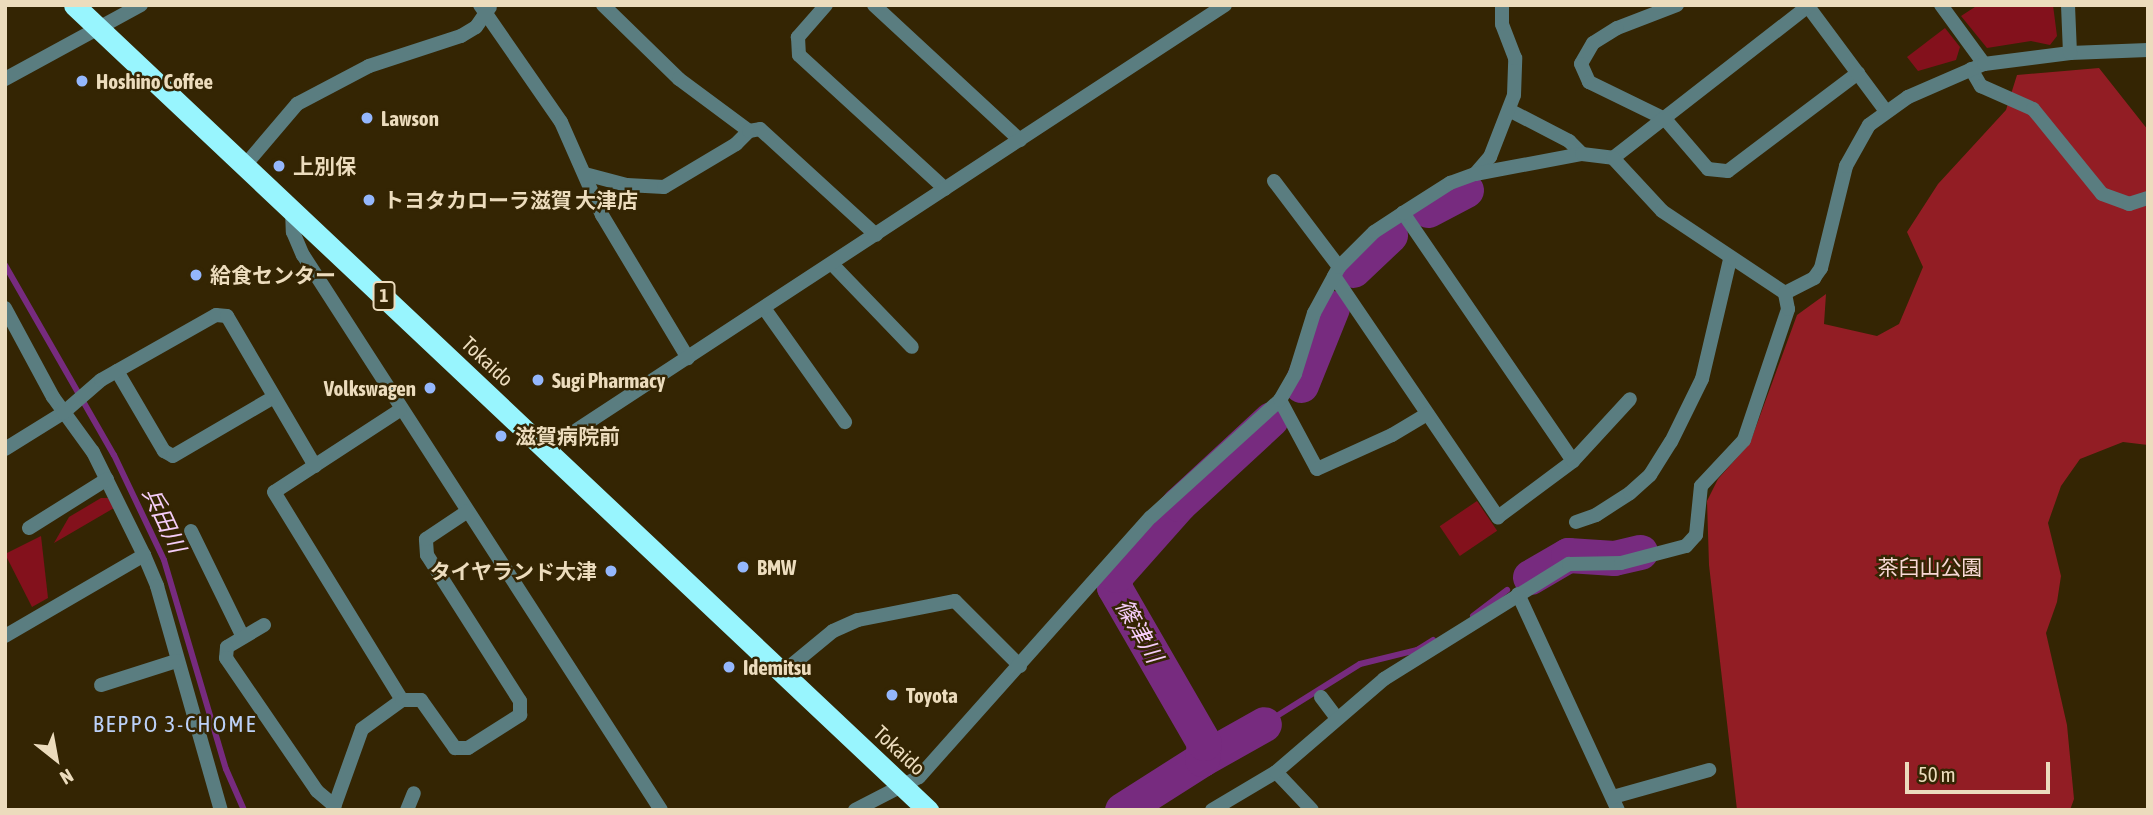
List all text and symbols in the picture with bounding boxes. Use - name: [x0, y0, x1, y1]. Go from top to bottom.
- place label: Hoshino Coffee: [96, 68, 213, 94]
- marker: Hoshino Coffee: [74, 73, 90, 89]
- place label: Lawson: [381, 105, 439, 131]
- marker: Lawson: [359, 110, 375, 126]
- place label: 上別保: [293, 153, 356, 179]
- marker: 上別保: [271, 158, 287, 174]
- place label: トヨタカローラ滋賀 大津店: [383, 187, 638, 213]
- marker: トヨタカローラ滋賀 大津店: [361, 192, 377, 208]
- place label: 給食センター: [210, 262, 336, 288]
- marker: 給食センター: [188, 267, 204, 283]
- road number: 1: [372, 280, 396, 312]
- street label: Tokaido: [457, 331, 519, 391]
- place label: Sugi Pharmacy: [552, 367, 665, 393]
- marker: Sugi Pharmacy: [530, 372, 546, 388]
- place label: Volkswagen: [324, 375, 416, 401]
- marker: Volkswagen: [422, 380, 438, 396]
- place label: 滋賀病院前: [515, 423, 620, 449]
- marker: 滋賀病院前: [493, 428, 509, 444]
- water label: 兵田川: [137, 483, 191, 557]
- place label: BMW: [757, 554, 796, 580]
- park label: 茶臼山公園: [1878, 554, 1982, 580]
- place label: タイヤランド大津: [429, 558, 597, 584]
- marker: BMW: [735, 559, 751, 575]
- marker: タイヤランド大津: [603, 563, 619, 579]
- water label: 篠津川: [1110, 594, 1168, 668]
- place label: Idemitsu: [743, 654, 811, 680]
- marker: Idemitsu: [721, 659, 737, 675]
- place label: Toyota: [906, 682, 958, 708]
- marker: Toyota: [884, 687, 900, 703]
- district label: BEPPO 3-CHOME: [94, 710, 256, 738]
- street label: Tokaido: [869, 720, 931, 780]
- north arrow: [21, 724, 91, 794]
- scale bar: [1908, 748, 2053, 792]
- text: 50 m: [1918, 762, 1956, 786]
- text: N: [56, 765, 77, 789]

